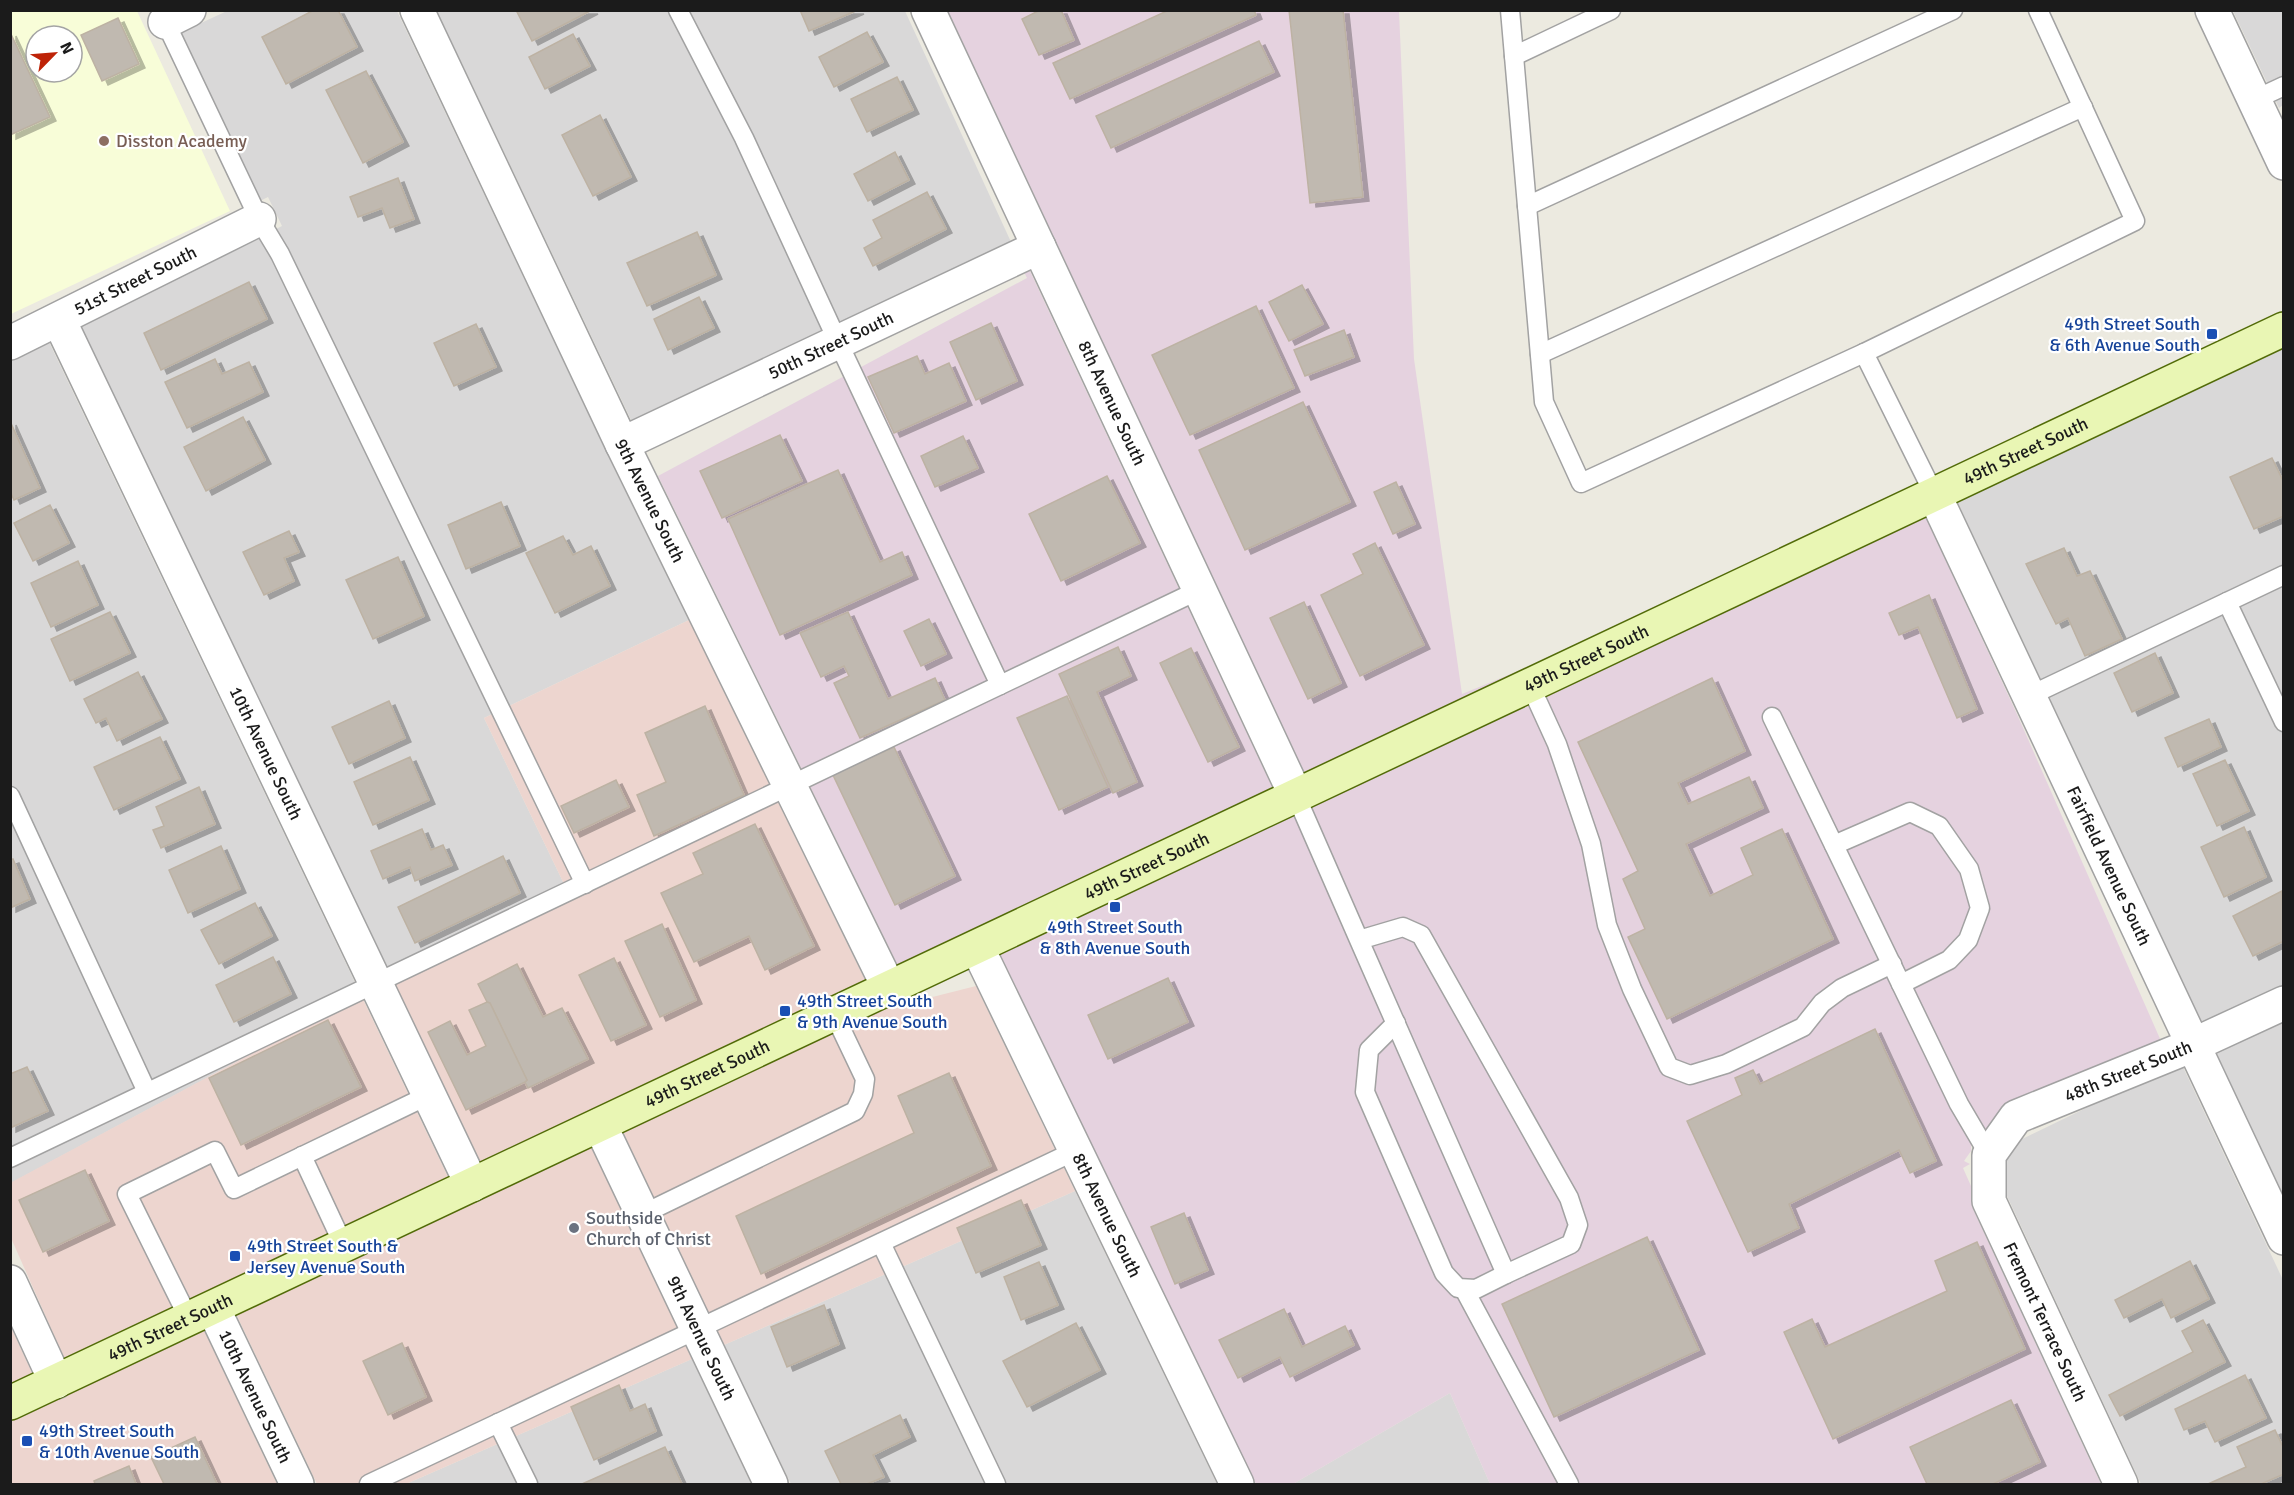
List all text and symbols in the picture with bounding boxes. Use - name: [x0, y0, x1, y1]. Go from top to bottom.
- north arrow: [24, 24, 84, 84]
- text: N: [55, 39, 78, 57]
- place label: Disston Academy: [116, 130, 248, 152]
- marker: Disston Academy: [97, 134, 111, 148]
- street label: 51st Street South: [70, 241, 200, 320]
- street label: 50th Street South: [765, 306, 897, 384]
- place label: 49th Street South & 6th Avenue South: [2049, 313, 2200, 356]
- marker: 49th Street South & 6th Avenue South: [2205, 327, 2219, 341]
- street label: 8th Avenue South: [1073, 337, 1151, 469]
- street label: 49th Street South: [1959, 412, 2092, 490]
- street label: 9th Avenue South: [610, 435, 689, 566]
- street label: 49th Street South: [1520, 620, 1652, 698]
- street label: 10th Avenue South: [225, 683, 307, 823]
- street label: Fairfield Avenue South: [2062, 783, 2156, 949]
- street label: 49th Street South: [1080, 827, 1213, 905]
- marker: 49th Street South & 8th Avenue South: [1108, 900, 1122, 914]
- place label: 49th Street South & 8th Avenue South: [1040, 916, 1190, 959]
- place label: 49th Street South & 9th Avenue South: [797, 990, 948, 1033]
- marker: 49th Street South & 9th Avenue South: [778, 1004, 792, 1018]
- street label: 49th Street South: [641, 1035, 773, 1113]
- street label: 48th Street South: [2061, 1036, 2195, 1107]
- street label: 8th Avenue South: [1067, 1149, 1146, 1281]
- place label: Southside Church of Christ: [586, 1207, 711, 1250]
- marker: Southside Church of Christ: [567, 1221, 581, 1235]
- place label: 49th Street South & Jersey Avenue South: [247, 1235, 405, 1278]
- street label: Fremont Terrace South: [1998, 1239, 2092, 1405]
- marker: 49th Street South & Jersey Avenue South: [228, 1249, 242, 1263]
- street label: 9th Avenue South: [662, 1272, 741, 1404]
- street label: 49th Street South: [104, 1288, 236, 1366]
- street label: 10th Avenue South: [214, 1326, 296, 1467]
- place label: 49th Street South & 10th Avenue South: [39, 1420, 199, 1463]
- marker: 49th Street South & 10th Avenue South: [20, 1434, 34, 1448]

